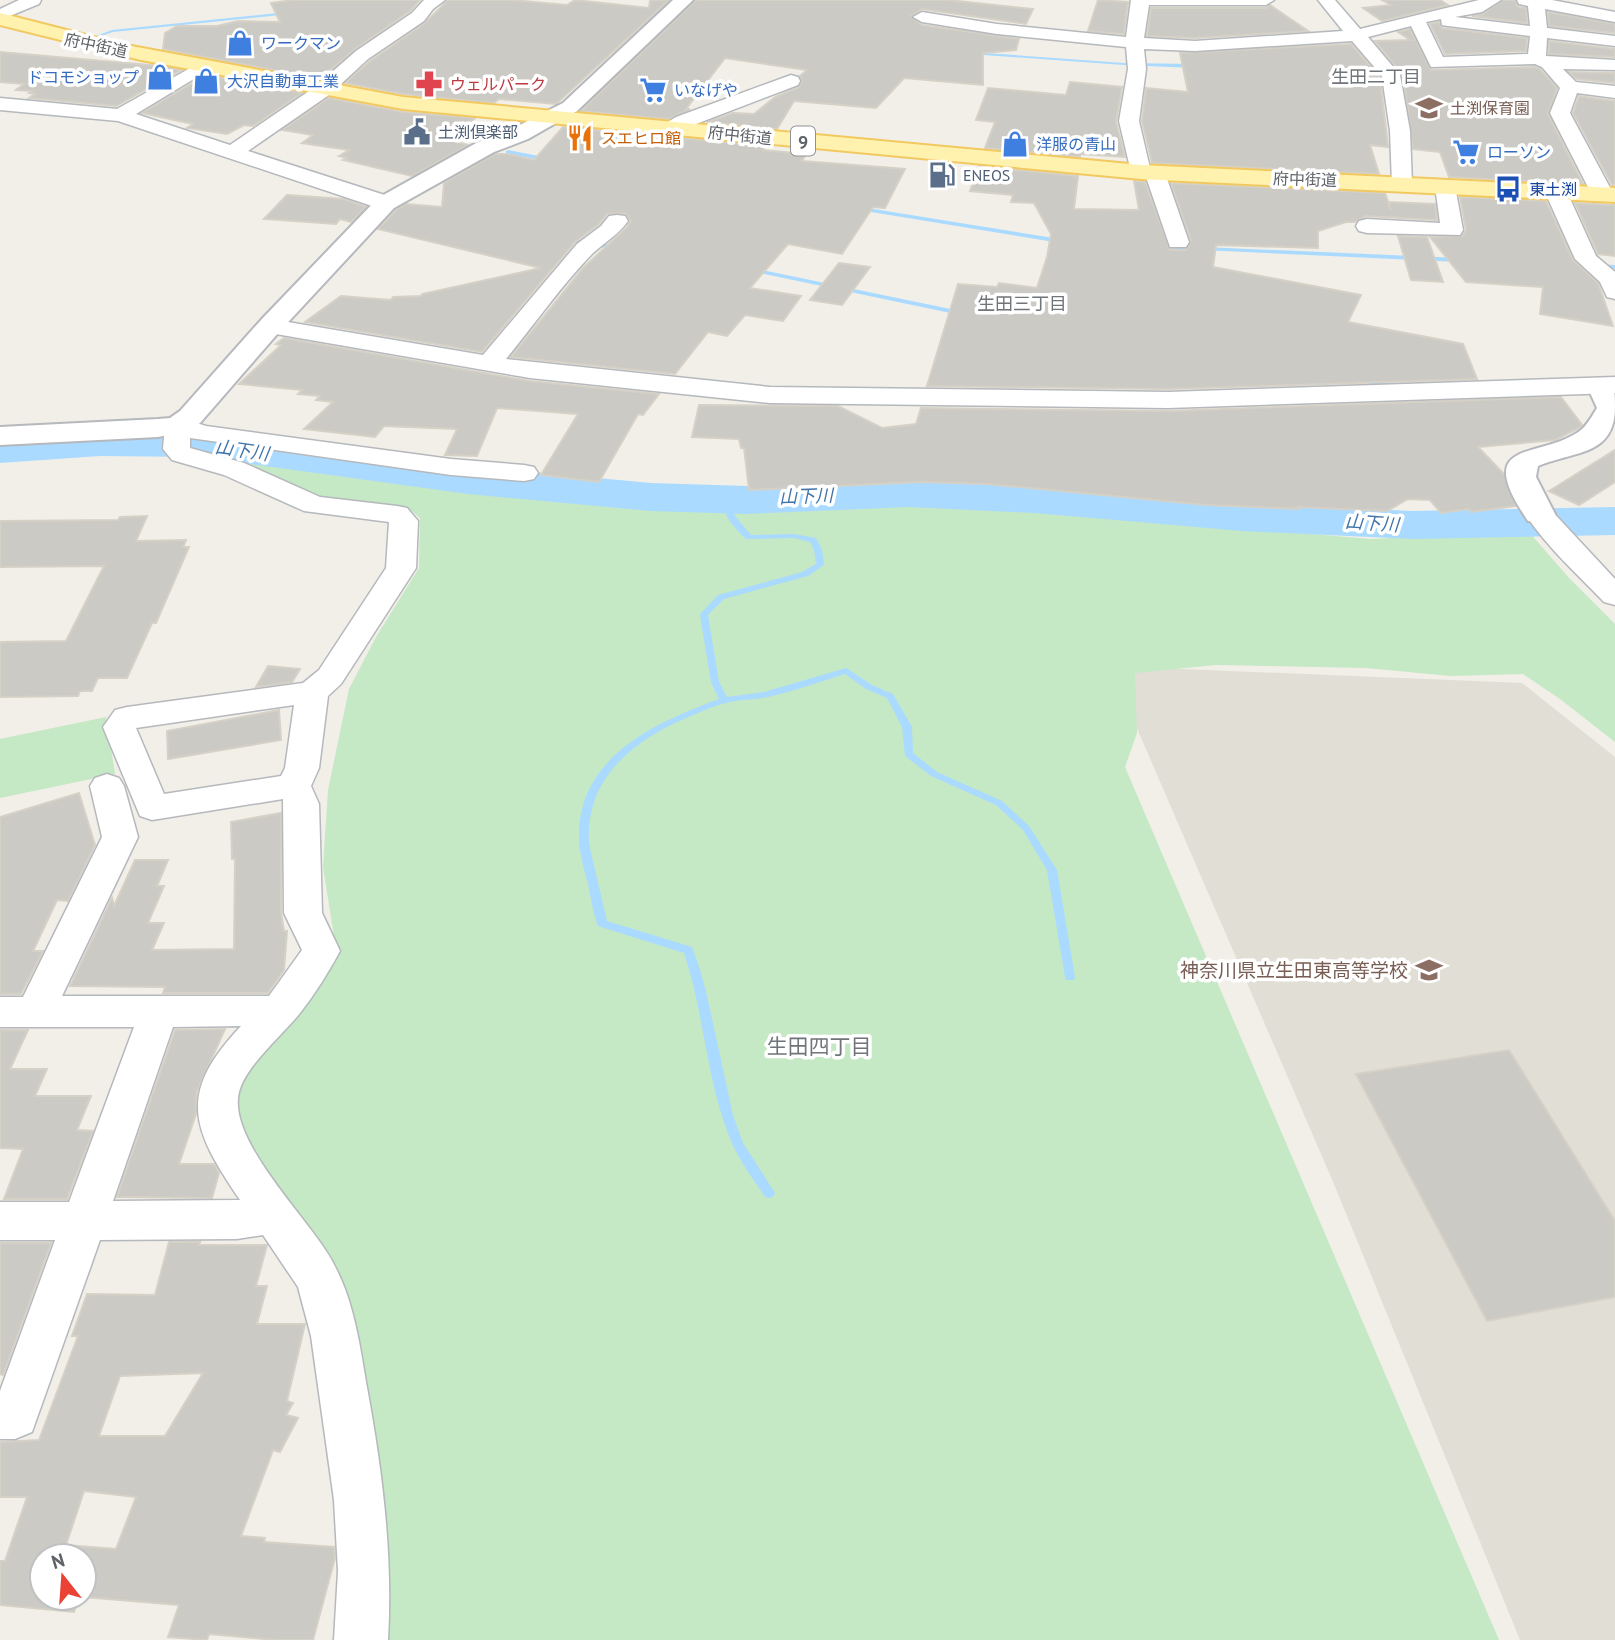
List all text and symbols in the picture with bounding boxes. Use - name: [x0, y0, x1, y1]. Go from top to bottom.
- shop icon: ワークマン: [225, 28, 255, 58]
- street label: 府中街道: [63, 29, 129, 61]
- place label: ワークマン: [261, 33, 341, 53]
- shop icon: ドコモショップ: [145, 62, 175, 92]
- district label: 生田二丁目: [1331, 65, 1421, 88]
- shop icon: 大沢自動車工業: [191, 66, 221, 96]
- place label: ドコモショップ: [27, 67, 139, 87]
- pharmacy icon: ウェルパーク: [414, 69, 444, 99]
- place label: 大沢自動車工業: [227, 71, 339, 91]
- place label: ウェルパーク: [450, 74, 546, 94]
- supermarket icon: いなげや: [638, 75, 668, 105]
- place label: いなげや: [674, 80, 738, 100]
- school or university icon: 土渕保育園: [1414, 93, 1444, 123]
- place label: 土渕保育園: [1450, 98, 1530, 118]
- public building icon: 土渕倶楽部: [402, 117, 432, 147]
- place label: 土渕倶楽部: [438, 122, 518, 142]
- street label: 府中街道: [707, 122, 773, 148]
- restaurant icon: スエヒロ館: [565, 123, 595, 153]
- road number: 9: [791, 126, 815, 156]
- place label: スエヒロ館: [601, 128, 681, 148]
- shop icon: 洋服の青山: [1000, 129, 1030, 159]
- place label: 洋服の青山: [1036, 134, 1116, 154]
- supermarket icon: ローソン: [1451, 137, 1481, 167]
- place label: ローソン: [1487, 142, 1551, 162]
- fuel station icon: ENEOS: [927, 160, 957, 190]
- place label: ENEOS: [963, 165, 1010, 185]
- street label: 府中街道: [1273, 168, 1337, 190]
- bus stop icon: 東土渕: [1493, 174, 1523, 204]
- place label: 東土渕: [1529, 179, 1577, 199]
- district label: 生田三丁目: [977, 292, 1067, 315]
- water label: 山下川: [214, 435, 272, 465]
- water label: 山下川: [779, 483, 835, 508]
- water label: 山下川: [1344, 510, 1402, 536]
- school or university icon: 神奈川県立生田東高等学校: [1414, 955, 1444, 985]
- place label: 神奈川県立生田東高等学校: [1180, 958, 1408, 982]
- district label: 生田四丁目: [767, 1033, 872, 1060]
- north arrow: [28, 1542, 98, 1612]
- text: N: [49, 1547, 68, 1574]

